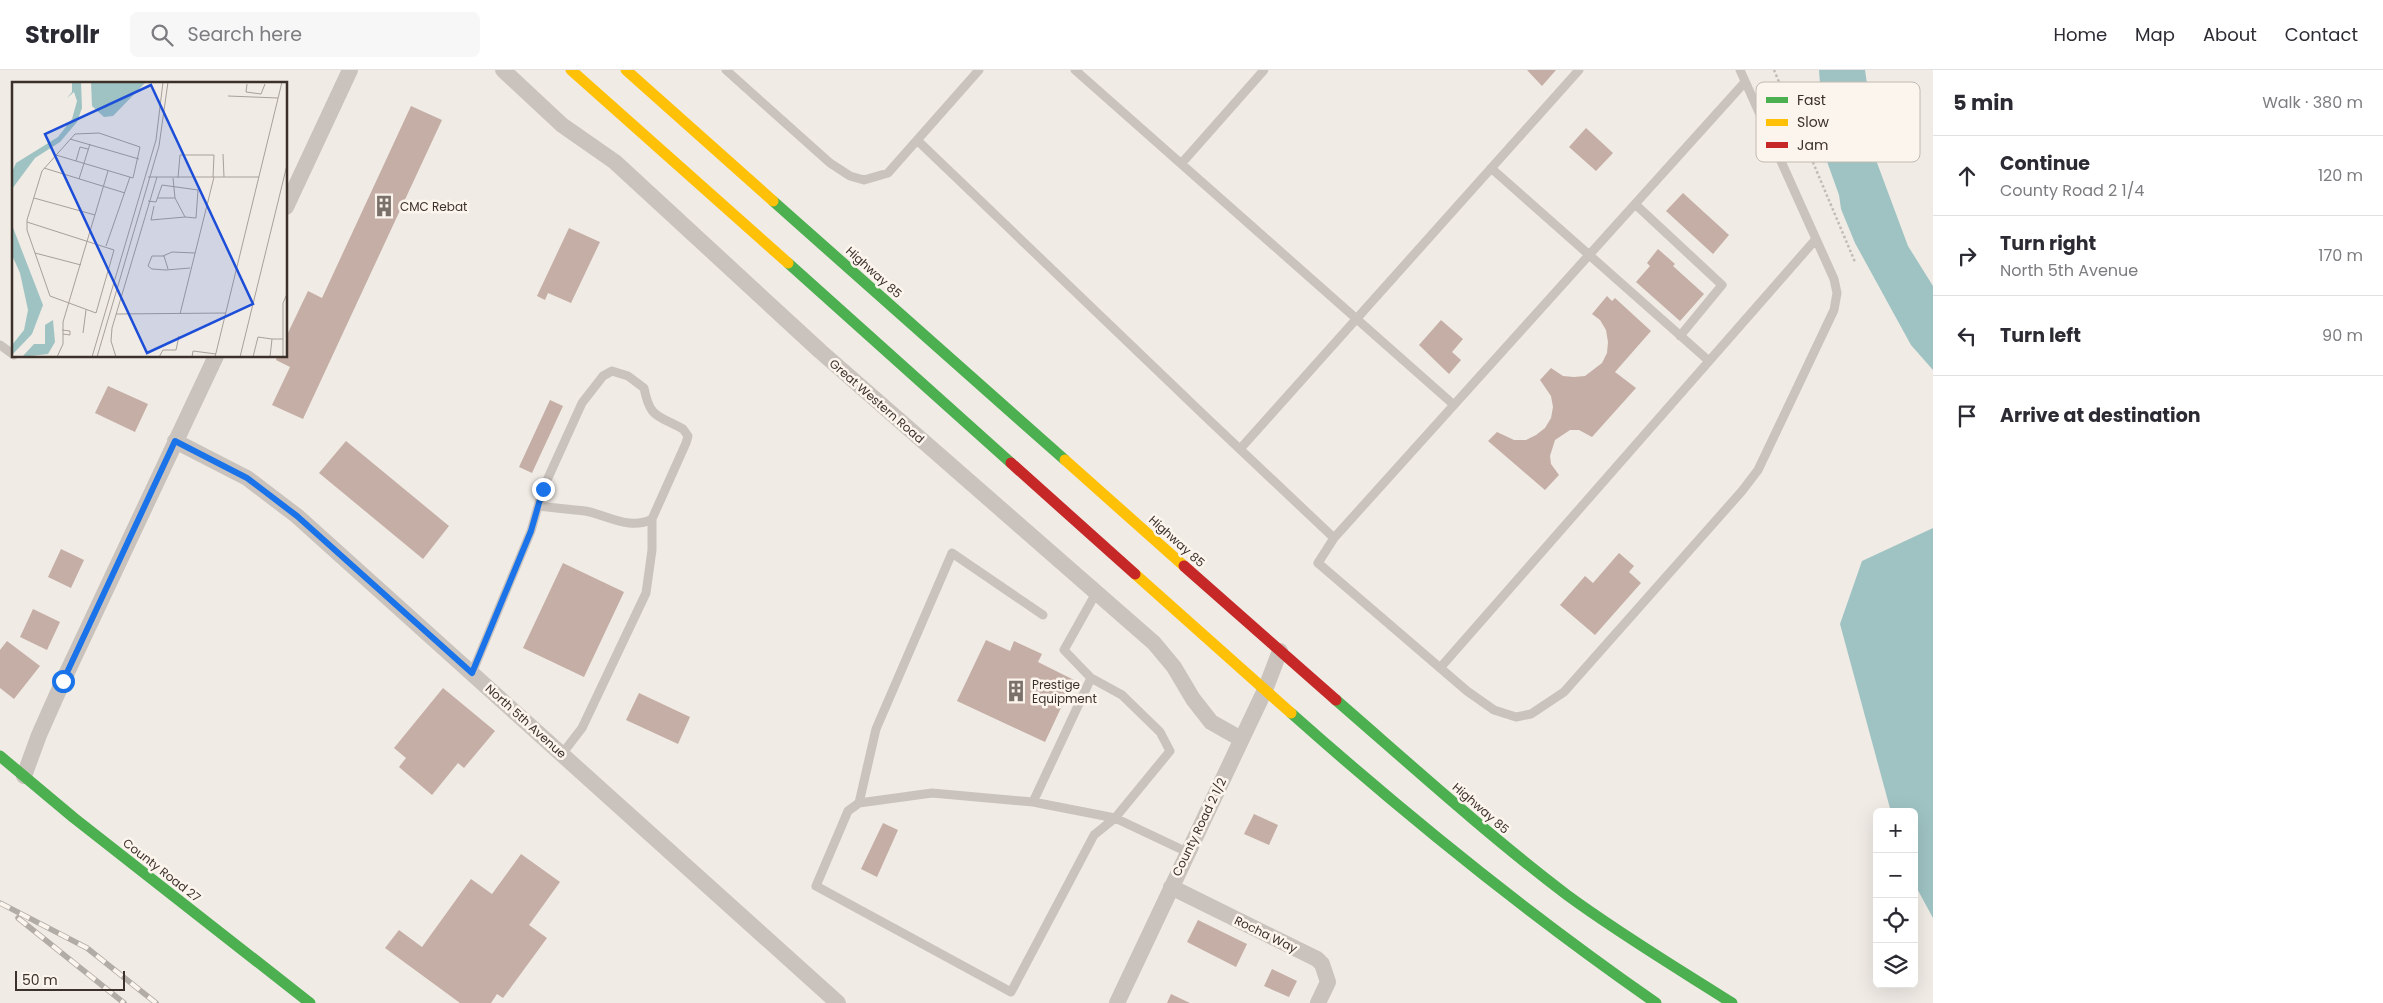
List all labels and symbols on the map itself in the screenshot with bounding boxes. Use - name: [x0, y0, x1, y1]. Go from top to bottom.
- inset map: [12, 82, 288, 358]
- legend: [1756, 82, 1920, 162]
- text: Fast: [1797, 90, 1826, 110]
- text: Slow: [1797, 112, 1830, 132]
- text: Jam: [1797, 135, 1828, 155]
- building icon: CMC Rebat: [371, 193, 397, 219]
- place label: CMC Rebat: [400, 198, 467, 215]
- street label: Highway 85: [842, 242, 906, 302]
- street label: Great Western Road: [826, 355, 928, 447]
- route end: [532, 478, 555, 501]
- street label: Highway 85: [1145, 511, 1209, 571]
- route start: [52, 670, 75, 693]
- place label: Prestige Equipment: [1032, 676, 1097, 707]
- building icon: Prestige Equipment: [1003, 678, 1029, 704]
- street label: North 5th Avenue: [482, 680, 570, 762]
- street label: County Road 2 1/2: [1168, 775, 1230, 879]
- street label: Highway 85: [1449, 779, 1513, 837]
- street label: County Road 27: [120, 834, 205, 906]
- street label: Rocha Way: [1232, 911, 1300, 957]
- scale bar: [15, 968, 125, 991]

